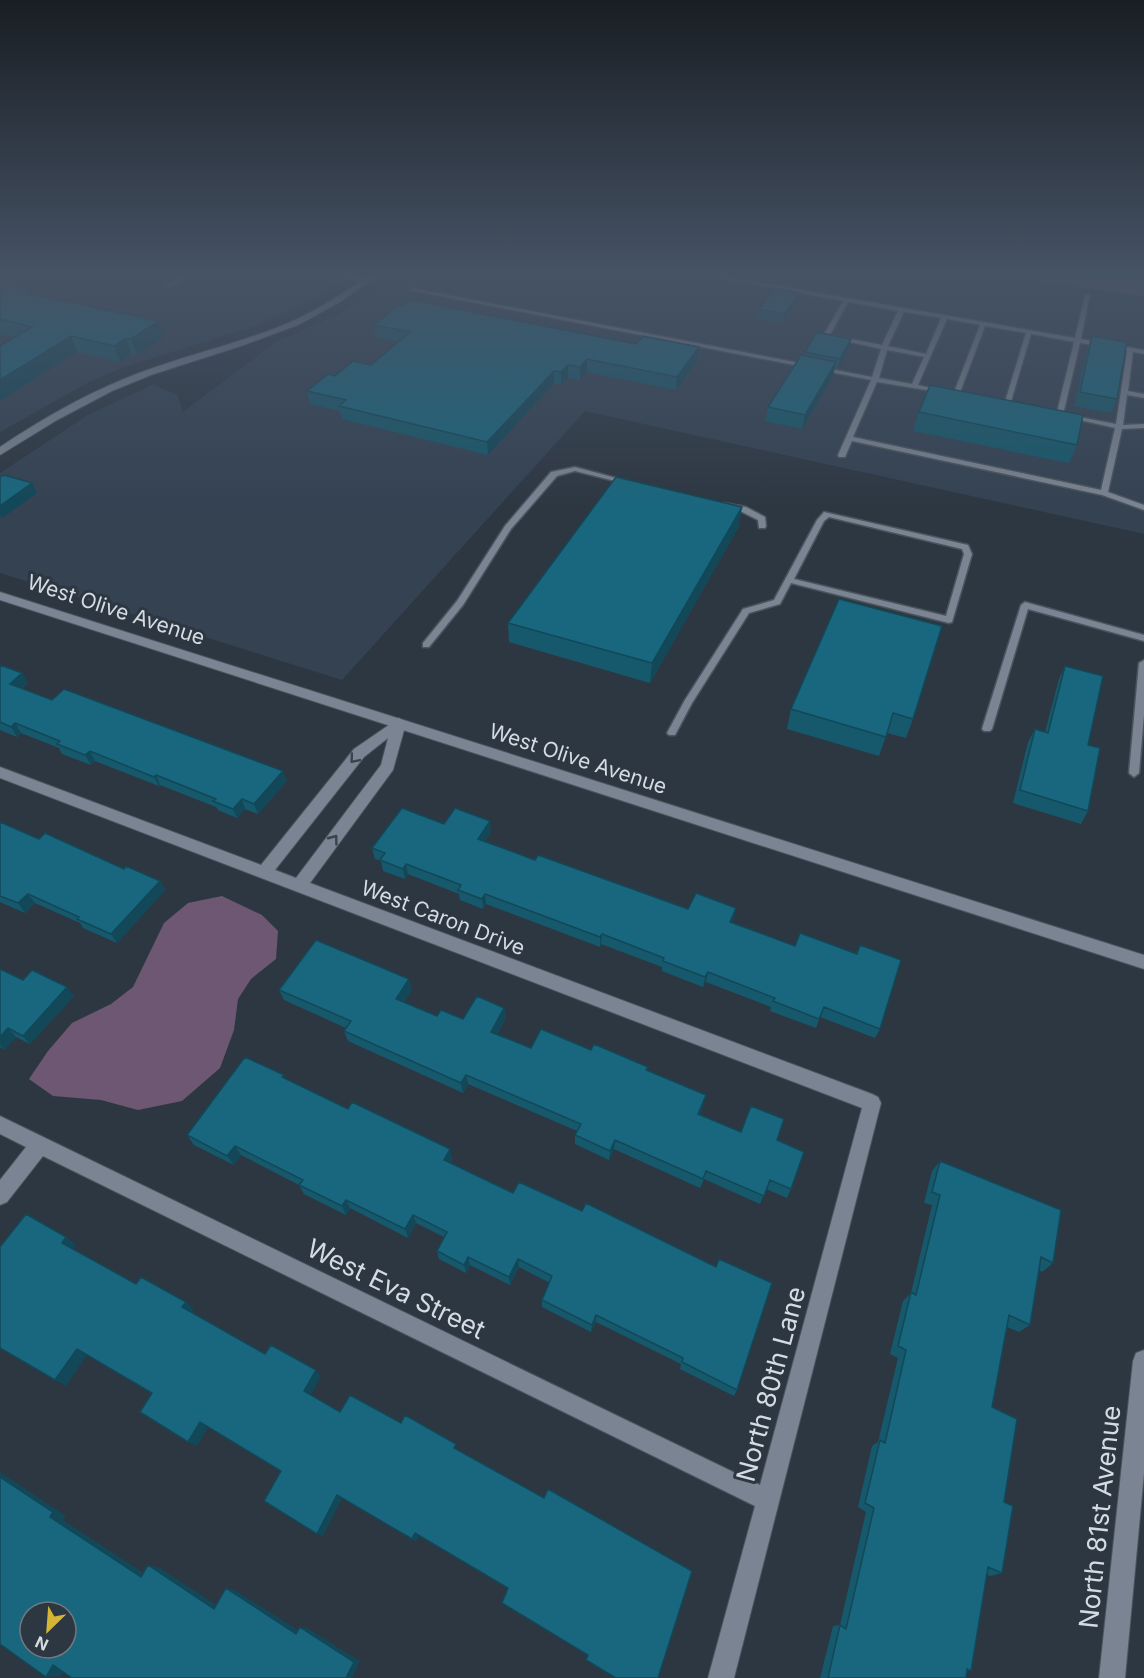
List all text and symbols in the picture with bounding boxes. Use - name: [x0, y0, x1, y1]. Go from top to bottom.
- street label: West Olive Avenue: [24, 569, 208, 650]
- street label: West Olive Avenue: [486, 718, 670, 799]
- one-way arrow: [350, 752, 361, 763]
- one-way arrow: [327, 834, 338, 845]
- street label: West Caron Drive: [358, 875, 529, 960]
- street label: West Eva Street: [302, 1232, 490, 1345]
- street label: North 80th Lane: [730, 1283, 811, 1485]
- street label: North 81st Avenue: [1072, 1404, 1127, 1630]
- north arrow: [18, 1600, 78, 1660]
- text: N: [32, 1632, 51, 1655]

